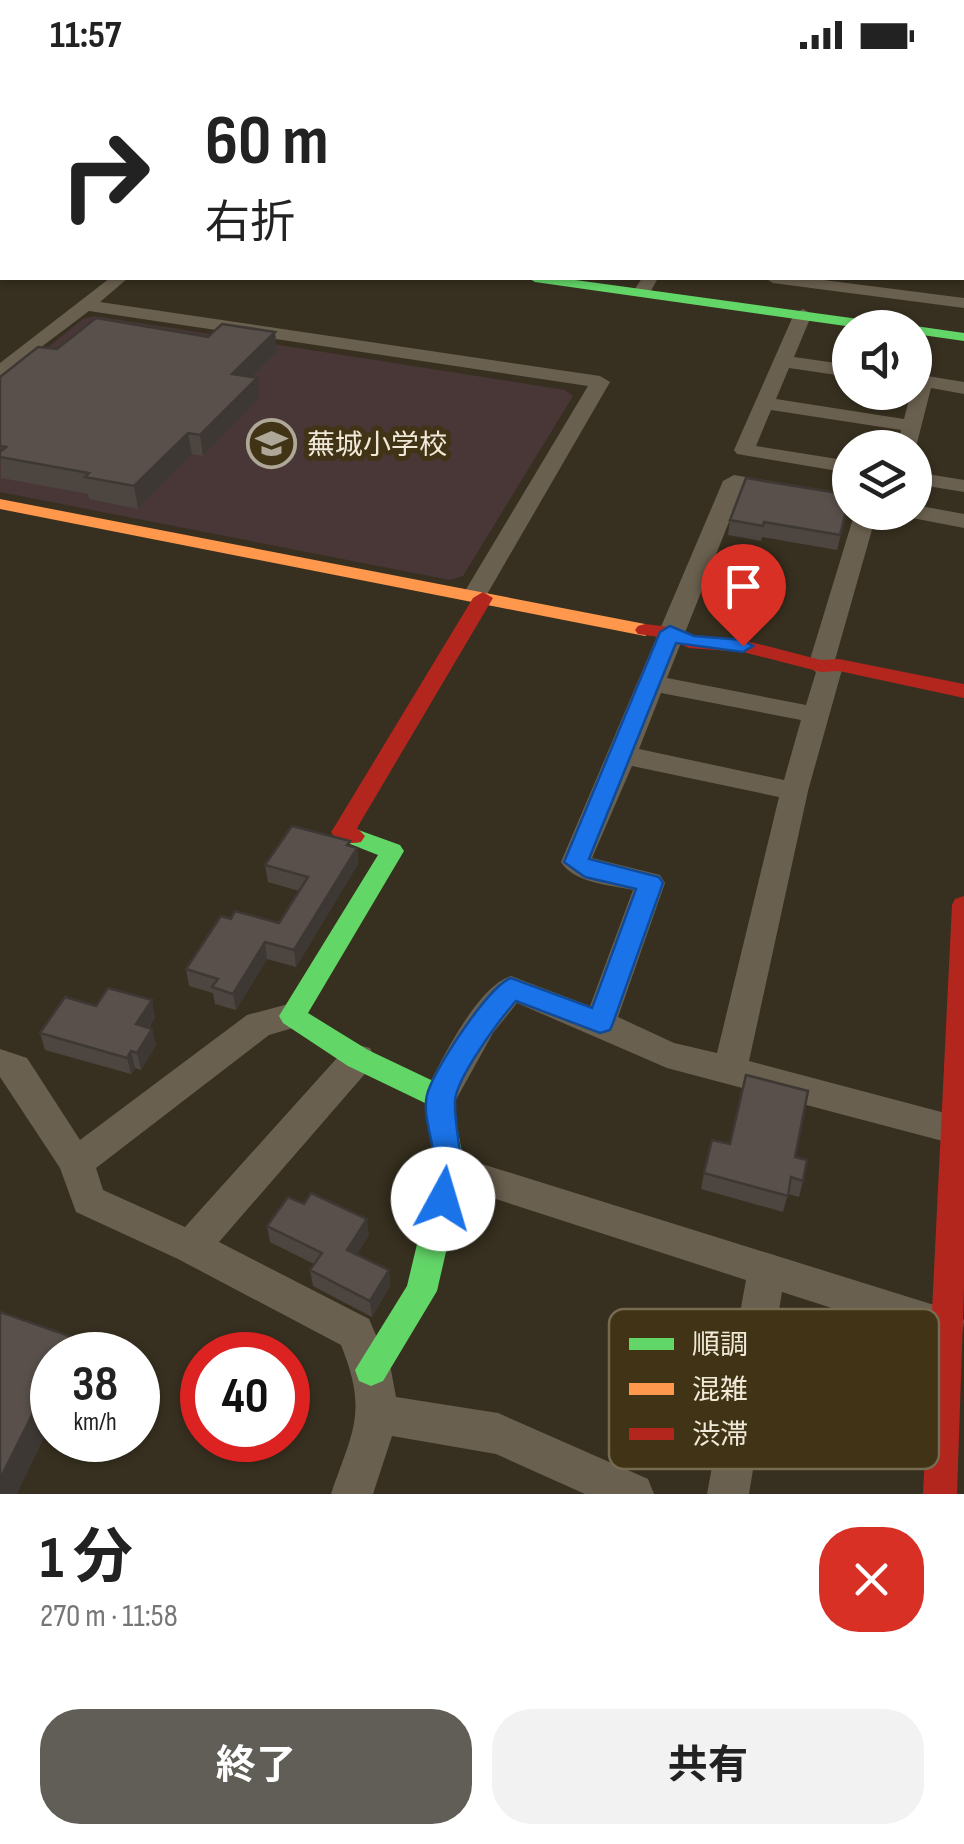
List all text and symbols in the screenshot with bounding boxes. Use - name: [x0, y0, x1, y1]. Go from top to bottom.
- text: 11:57: [50, 13, 121, 58]
- text: 60 m: [205, 100, 329, 184]
- icon: right: [40, 110, 170, 240]
- text: 右折: [205, 196, 295, 251]
- map controls: [832, 310, 932, 530]
- button: sound: [832, 310, 932, 410]
- school or university icon: 蕪城小学校: [246, 418, 298, 470]
- place label: 蕪城小学校: [307, 429, 447, 462]
- button: layers: [832, 430, 932, 530]
- pin: [701, 544, 786, 647]
- icon: arrive: [716, 559, 771, 614]
- position arrow: [391, 1147, 495, 1251]
- legend: [609, 1309, 939, 1469]
- text: 順調: [692, 1329, 748, 1362]
- speed limit sign: 40: [180, 1332, 310, 1462]
- text: 38: [72, 1355, 118, 1415]
- text: 混雑: [692, 1374, 748, 1407]
- text: km/h: [73, 1407, 117, 1438]
- text: 渋滞: [692, 1419, 748, 1452]
- text: 1 分: [40, 1523, 133, 1595]
- button: close: [819, 1527, 924, 1632]
- text: 270 m · 11:58: [40, 1597, 178, 1636]
- button: 終了: [40, 1709, 472, 1824]
- button: 共有: [492, 1709, 924, 1824]

